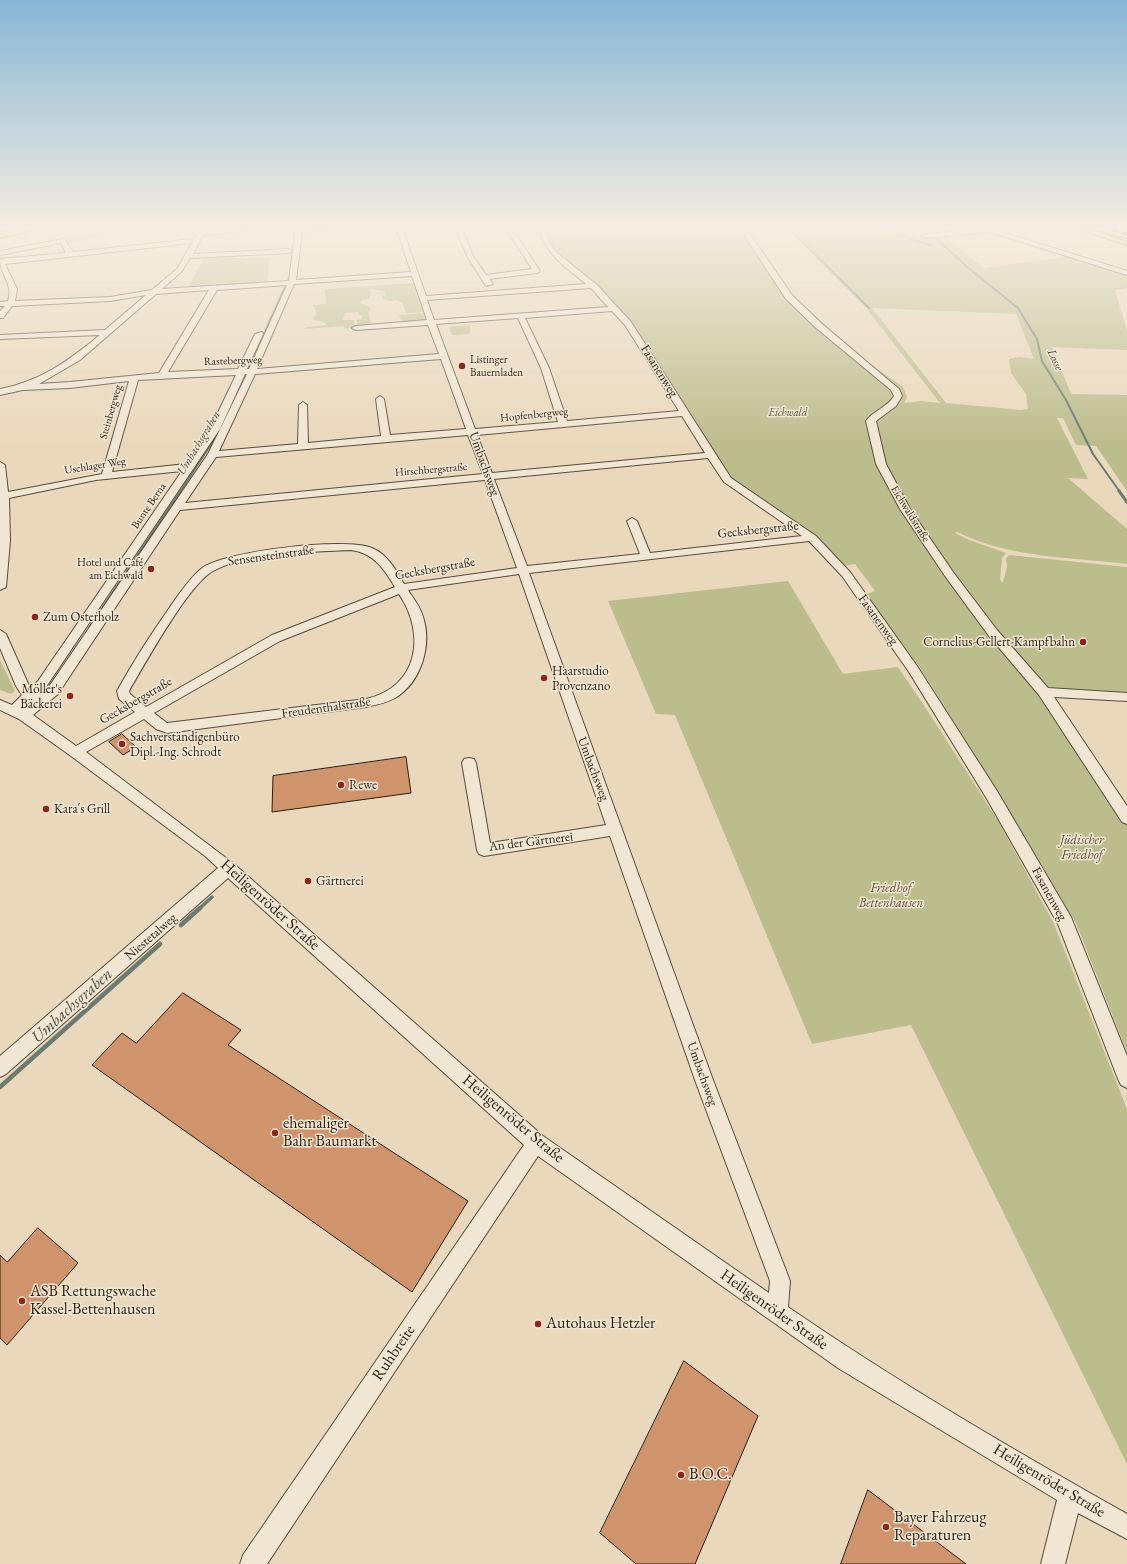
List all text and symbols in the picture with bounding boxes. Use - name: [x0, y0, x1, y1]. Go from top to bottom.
- street label: Fasanenweg: [637, 342, 681, 400]
- water label: Losse: [1044, 347, 1066, 373]
- street label: Rastebergweg: [204, 353, 262, 369]
- place label: Listinger Bauernladen: [470, 353, 523, 379]
- marker: Listinger Bauernladen: [457, 361, 467, 371]
- street label: Steinbergweg: [97, 383, 125, 441]
- street label: Hopfenbergweg: [499, 405, 569, 425]
- park label: Eichwald: [769, 406, 807, 420]
- water label: Umbachsgraben: [174, 408, 224, 478]
- street label: Umbachsweg: [465, 430, 503, 498]
- street label: Uschlager Weg: [63, 455, 127, 477]
- street label: Hirschbergstraße: [394, 460, 468, 480]
- street label: Bunte Berna: [129, 480, 169, 532]
- street label: Eichwaldstraße: [888, 484, 932, 544]
- street label: Gecksbergstraße: [717, 518, 799, 542]
- street label: Sensensteinstraße: [227, 542, 315, 570]
- street label: Gecksbergstraße: [394, 554, 476, 584]
- place label: Hotel und Café am Eichwald: [77, 556, 143, 582]
- marker: Hotel und Café am Eichwald: [146, 564, 156, 574]
- street label: Fasanenweg: [854, 592, 902, 648]
- place label: Zum Osterholz: [43, 609, 119, 625]
- marker: Zum Osterholz: [30, 612, 40, 622]
- place label: Cornelius-Gellert-Kampfbahn: [923, 634, 1075, 650]
- marker: Cornelius-Gellert-Kampfbahn: [1078, 637, 1088, 647]
- place label: Haarstudio Provenzano: [552, 663, 610, 694]
- marker: Haarstudio Provenzano: [539, 673, 549, 683]
- street label: Gecksbergstraße: [97, 674, 175, 728]
- place label: Möller's Bäckerei: [20, 681, 62, 712]
- marker: Möller's Bäckerei: [65, 691, 75, 701]
- street label: Freudenthalstraße: [280, 694, 372, 722]
- place label: Sachverständigenbüro Dipl.-Ing. Schrodt: [130, 729, 240, 760]
- street label: Umbachsweg: [574, 735, 612, 803]
- marker: Sachverständigenbüro Dipl.-Ing. Schrodt: [117, 739, 127, 749]
- place label: Rewe: [349, 777, 377, 793]
- marker: Rewe: [336, 780, 346, 790]
- place label: Kara´s Grill: [54, 801, 110, 817]
- marker: Kara´s Grill: [41, 804, 51, 814]
- street label: An der Gärtnerei: [488, 829, 574, 855]
- park label: Jüdischer Friedhof: [1060, 832, 1104, 863]
- street label: Heiligenröder Straße: [216, 855, 324, 955]
- street label: Fasanenweg: [1028, 865, 1070, 923]
- place label: Gärtnerei: [316, 873, 364, 889]
- marker: Gärtnerei: [303, 876, 313, 886]
- park label: Friedhof Bettenhausen: [859, 880, 923, 911]
- street label: Niestetalweg: [122, 910, 180, 964]
- water label: Umbachsgraben: [27, 964, 117, 1048]
- street label: Umbachsweg: [683, 1040, 721, 1108]
- street label: Heiligenröder Straße: [458, 1071, 568, 1167]
- place label: ehemaliger Bahr Baumarkt: [283, 1114, 376, 1152]
- marker: ehemaliger Bahr Baumarkt: [270, 1128, 280, 1138]
- street label: Heiligenröder Straße: [716, 1266, 832, 1354]
- place label: ASB Rettungswache Kassel-Bettenhausen: [30, 1282, 156, 1320]
- marker: ASB Rettungswache Kassel-Bettenhausen: [17, 1296, 27, 1306]
- place label: Autohaus Hetzler: [546, 1314, 655, 1334]
- marker: Autohaus Hetzler: [533, 1319, 543, 1329]
- street label: Ruhbreite: [368, 1321, 420, 1385]
- street label: Heiligenröder Straße: [990, 1440, 1108, 1522]
- place label: B.O.C.: [689, 1465, 732, 1485]
- marker: B.O.C.: [676, 1470, 686, 1480]
- place label: Bayer Fahrzeug Reparaturen: [894, 1508, 986, 1546]
- marker: Bayer Fahrzeug Reparaturen: [881, 1522, 891, 1532]

